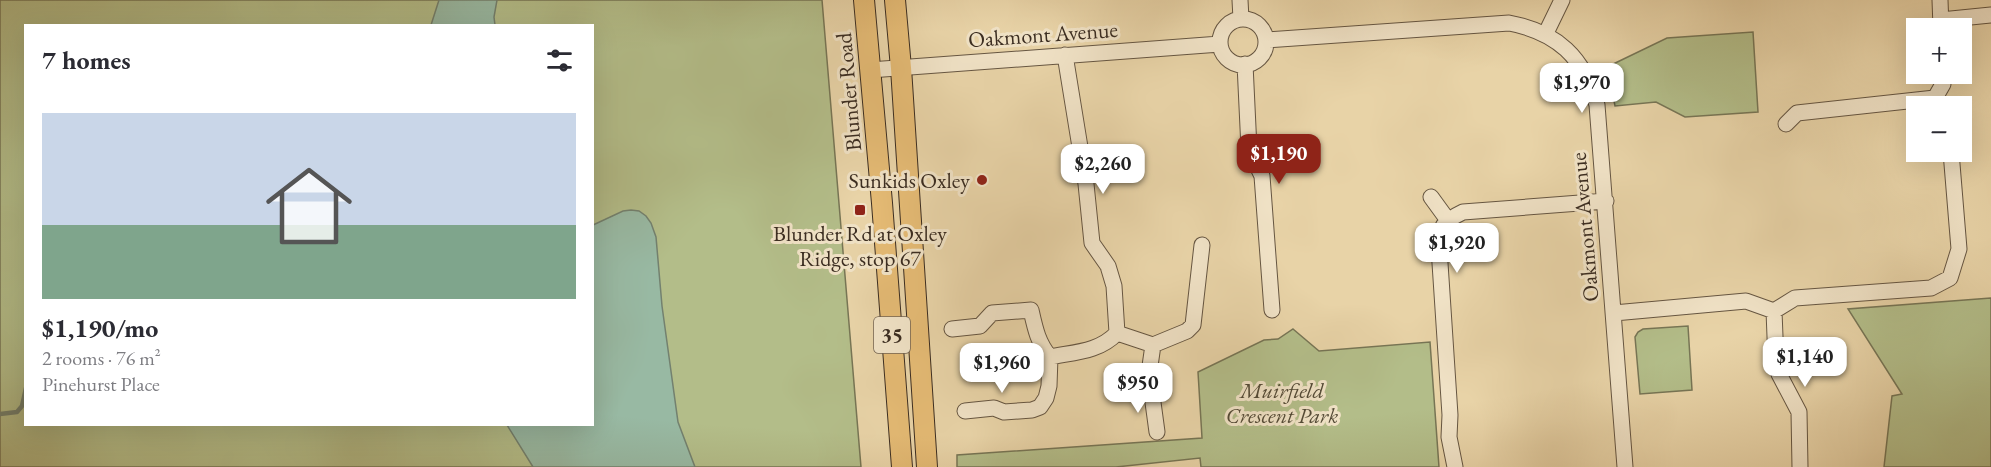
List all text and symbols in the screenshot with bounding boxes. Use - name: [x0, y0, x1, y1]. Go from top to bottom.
- street label: Oakmont Avenue: [967, 15, 1119, 54]
- map controls: [1906, 18, 1972, 162]
- button: +: [1906, 18, 1972, 84]
- street label: Blunder Road: [829, 31, 868, 152]
- text: 7 homes: [42, 43, 131, 77]
- icon: filters: [543, 44, 576, 77]
- pin: $1,970: [1533, 63, 1631, 114]
- text: $1,970: [1554, 69, 1610, 95]
- button: −: [1906, 96, 1972, 162]
- pin: $1,190: [1230, 134, 1328, 185]
- text: $1,190: [1251, 140, 1307, 166]
- pin: $2,260: [1054, 144, 1152, 195]
- text: $2,260: [1075, 150, 1131, 176]
- street label: Oakmont Avenue: [1563, 151, 1605, 303]
- icon: home: [255, 152, 363, 260]
- place label: Sunkids Oxley: [848, 166, 970, 195]
- marker: Sunkids Oxley: [975, 173, 989, 187]
- marker: Blunder Rd at Oxley Ridge, stop 67: [853, 203, 867, 217]
- place label: Blunder Rd at Oxley Ridge, stop 67: [773, 219, 947, 273]
- pin: $1,920: [1408, 223, 1506, 274]
- text: $1,920: [1429, 229, 1485, 255]
- text: $1,190/mo: [42, 311, 158, 345]
- road number: 35: [874, 317, 910, 353]
- pin: $1,140: [1756, 337, 1854, 388]
- pin: $1,960: [953, 343, 1051, 394]
- text: $1,140: [1777, 343, 1833, 369]
- text: 2 rooms · 76 m²: [42, 345, 161, 371]
- text: $1,960: [974, 349, 1030, 375]
- pin: $950: [1102, 363, 1174, 414]
- text: $950: [1118, 369, 1158, 395]
- text: Pinehurst Place: [42, 371, 160, 397]
- park label: Muirfield Crescent Park: [1226, 376, 1338, 430]

